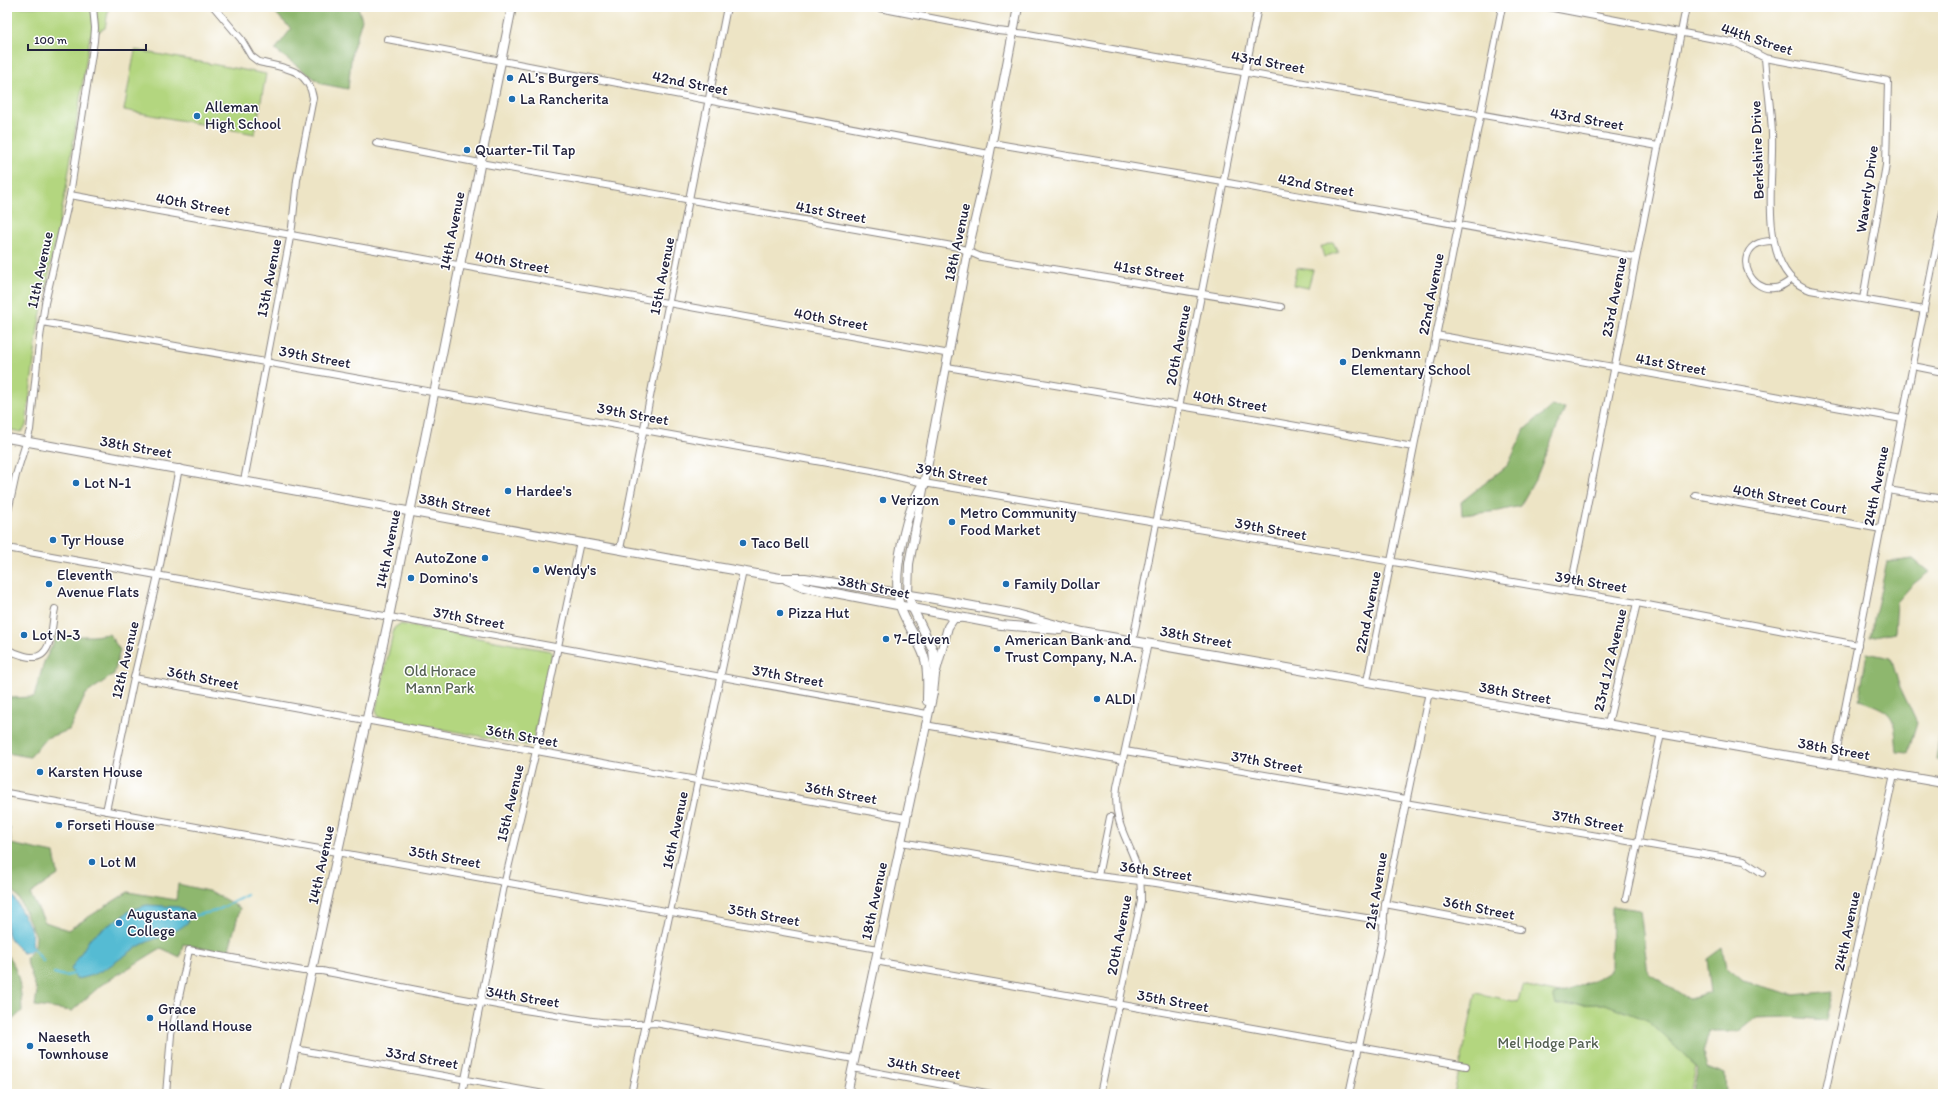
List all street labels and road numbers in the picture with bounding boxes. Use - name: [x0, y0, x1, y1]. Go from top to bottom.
- street label: 44th Street: [1719, 19, 1796, 59]
- street label: 43rd Street: [1230, 47, 1307, 77]
- street label: 42nd Street: [651, 67, 730, 99]
- street label: Berkshire Drive: [1746, 100, 1768, 200]
- street label: 43rd Street: [1549, 104, 1626, 134]
- street label: Waverly Drive: [1852, 144, 1882, 234]
- street label: 42nd Street: [1277, 169, 1356, 201]
- street label: 40th Street: [155, 189, 232, 219]
- street label: 14th Avenue: [436, 190, 468, 272]
- street label: 41st Street: [794, 197, 868, 227]
- street label: 18th Avenue: [940, 201, 974, 283]
- street label: 11th Avenue: [23, 230, 57, 310]
- street label: 15th Avenue: [646, 235, 678, 317]
- street label: 13th Avenue: [253, 237, 285, 319]
- street label: 40th Street: [474, 247, 551, 277]
- street label: 22nd Avenue: [1414, 251, 1448, 337]
- street label: 23rd Avenue: [1597, 256, 1631, 338]
- street label: 41st Street: [1112, 257, 1186, 286]
- street label: 20th Avenue: [1161, 303, 1195, 387]
- street label: 40th Street: [793, 304, 870, 334]
- street label: 39th Street: [278, 342, 353, 372]
- street label: 41st Street: [1634, 349, 1708, 379]
- street label: 40th Street: [1192, 386, 1269, 416]
- street label: 39th Street: [596, 399, 671, 429]
- street label: 38th Street: [98, 432, 174, 462]
- street label: 24th Avenue: [1859, 444, 1893, 528]
- street label: 39th Street: [915, 459, 990, 489]
- street label: 40th Street Court: [1732, 480, 1849, 518]
- street label: 38th Street: [417, 489, 493, 521]
- street label: 14th Avenue: [372, 508, 404, 590]
- street label: 39th Street: [1234, 514, 1309, 544]
- street label: 39th Street: [1554, 567, 1629, 597]
- street label: 22nd Avenue: [1351, 569, 1385, 655]
- street label: 38th Street: [836, 571, 912, 603]
- street label: 37th Street: [432, 603, 506, 633]
- street label: 23rd 1/2 Avenue: [1589, 607, 1631, 713]
- street label: 12th Avenue: [107, 619, 143, 701]
- street label: 38th Street: [1158, 622, 1234, 652]
- street label: 37th Street: [751, 661, 825, 691]
- street label: 36th Street: [166, 662, 241, 694]
- street label: 38th Street: [1477, 678, 1553, 708]
- street label: 36th Street: [485, 721, 560, 751]
- street label: 38th Street: [1796, 734, 1872, 764]
- street label: 37th Street: [1230, 747, 1304, 777]
- street label: 15th Avenue: [492, 762, 528, 844]
- street label: 36th Street: [804, 778, 879, 808]
- street label: 16th Avenue: [658, 789, 692, 871]
- street label: 37th Street: [1551, 806, 1625, 836]
- street label: 14th Avenue: [304, 824, 338, 906]
- street label: 35th Street: [408, 842, 483, 872]
- street label: 21st Avenue: [1361, 851, 1391, 931]
- street label: 36th Street: [1119, 857, 1194, 885]
- street label: 18th Avenue: [857, 860, 891, 942]
- street label: 24th Avenue: [1830, 889, 1864, 973]
- street label: 36th Street: [1442, 892, 1517, 924]
- street label: 20th Avenue: [1102, 893, 1136, 977]
- street label: 35th Street: [727, 900, 802, 930]
- street label: 34th Street: [485, 982, 561, 1012]
- street label: 35th Street: [1136, 986, 1211, 1016]
- street label: 33rd Street: [384, 1043, 460, 1073]
- street label: 34th Street: [886, 1053, 962, 1083]

